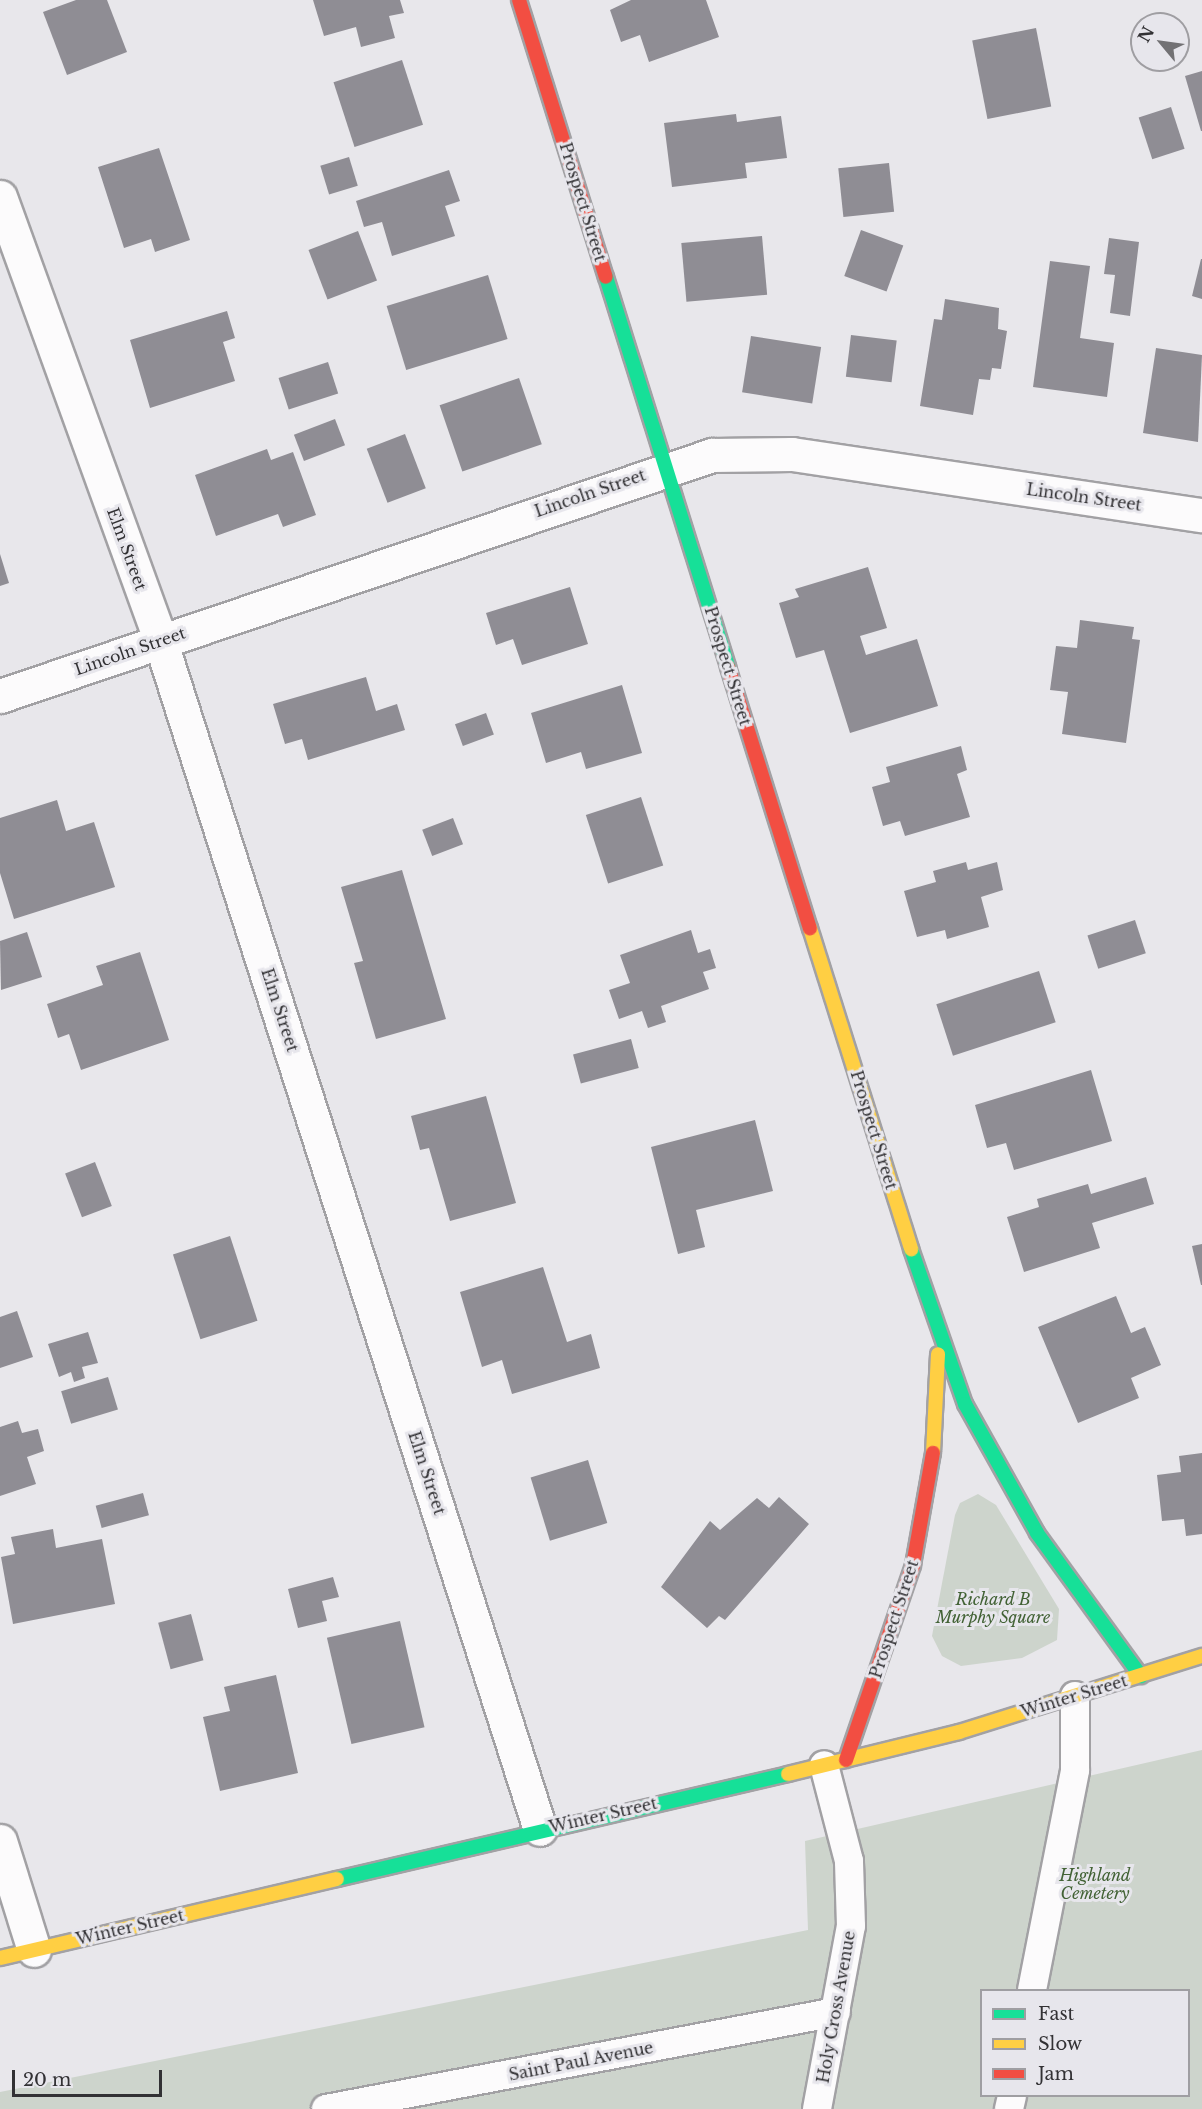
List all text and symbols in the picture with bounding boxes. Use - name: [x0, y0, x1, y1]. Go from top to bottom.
- north arrow: [1130, 12, 1190, 72]
- text: N: [1134, 23, 1158, 46]
- street label: Prospect Street: [556, 140, 610, 264]
- street label: Lincoln Street: [532, 465, 648, 521]
- street label: Lincoln Street: [1025, 479, 1143, 515]
- street label: Elm Street: [103, 505, 151, 593]
- street label: Prospect Street: [701, 604, 755, 728]
- street label: Lincoln Street: [72, 623, 188, 679]
- street label: Elm Street: [257, 966, 303, 1054]
- street label: Prospect Street: [847, 1068, 901, 1192]
- street label: Elm Street: [404, 1429, 450, 1517]
- street label: Prospect Street: [866, 1557, 922, 1681]
- park label: Richard B Murphy Square: [936, 1589, 1050, 1627]
- street label: Winter Street: [1018, 1671, 1130, 1721]
- street label: Winter Street: [547, 1793, 659, 1837]
- park label: Highland Cemetery: [1059, 1865, 1131, 1903]
- street label: Winter Street: [74, 1905, 186, 1949]
- street label: Holy Cross Avenue: [813, 1929, 859, 2085]
- legend: [980, 1989, 1190, 2097]
- text: Fast: [1038, 2003, 1074, 2025]
- text: Slow: [1038, 2033, 1082, 2055]
- street label: Saint Paul Avenue: [507, 2038, 655, 2084]
- scale bar: [15, 2058, 165, 2096]
- text: Jam: [1038, 2063, 1074, 2085]
- text: 20 m: [23, 2069, 71, 2091]

